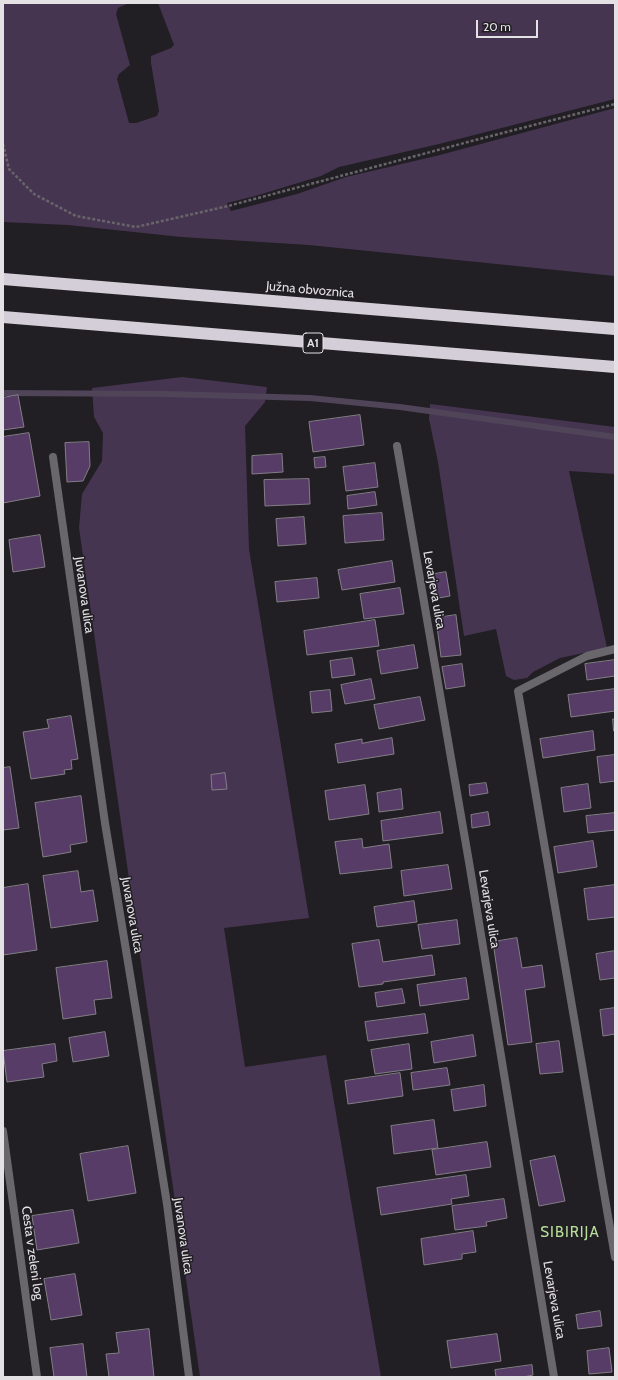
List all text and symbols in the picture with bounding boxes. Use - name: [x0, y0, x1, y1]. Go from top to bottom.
- scale bar: [478, 12, 540, 38]
- text: 20 m: [483, 19, 511, 34]
- street label: Južna obvoznica: [265, 278, 355, 302]
- road number: A1: [303, 333, 323, 353]
- street label: Levarjeva ulica: [419, 550, 449, 630]
- street label: Juvanova ulica: [71, 556, 97, 634]
- street label: Levarjeva ulica: [475, 869, 503, 949]
- street label: Juvanova ulica: [118, 876, 146, 954]
- street label: Juvanova ulica: [170, 1197, 196, 1275]
- street label: Cesta v zeleni log: [18, 1205, 46, 1301]
- district label: SIBIRIJA: [540, 1224, 600, 1242]
- street label: Levarjeva ulica: [539, 1260, 569, 1340]

